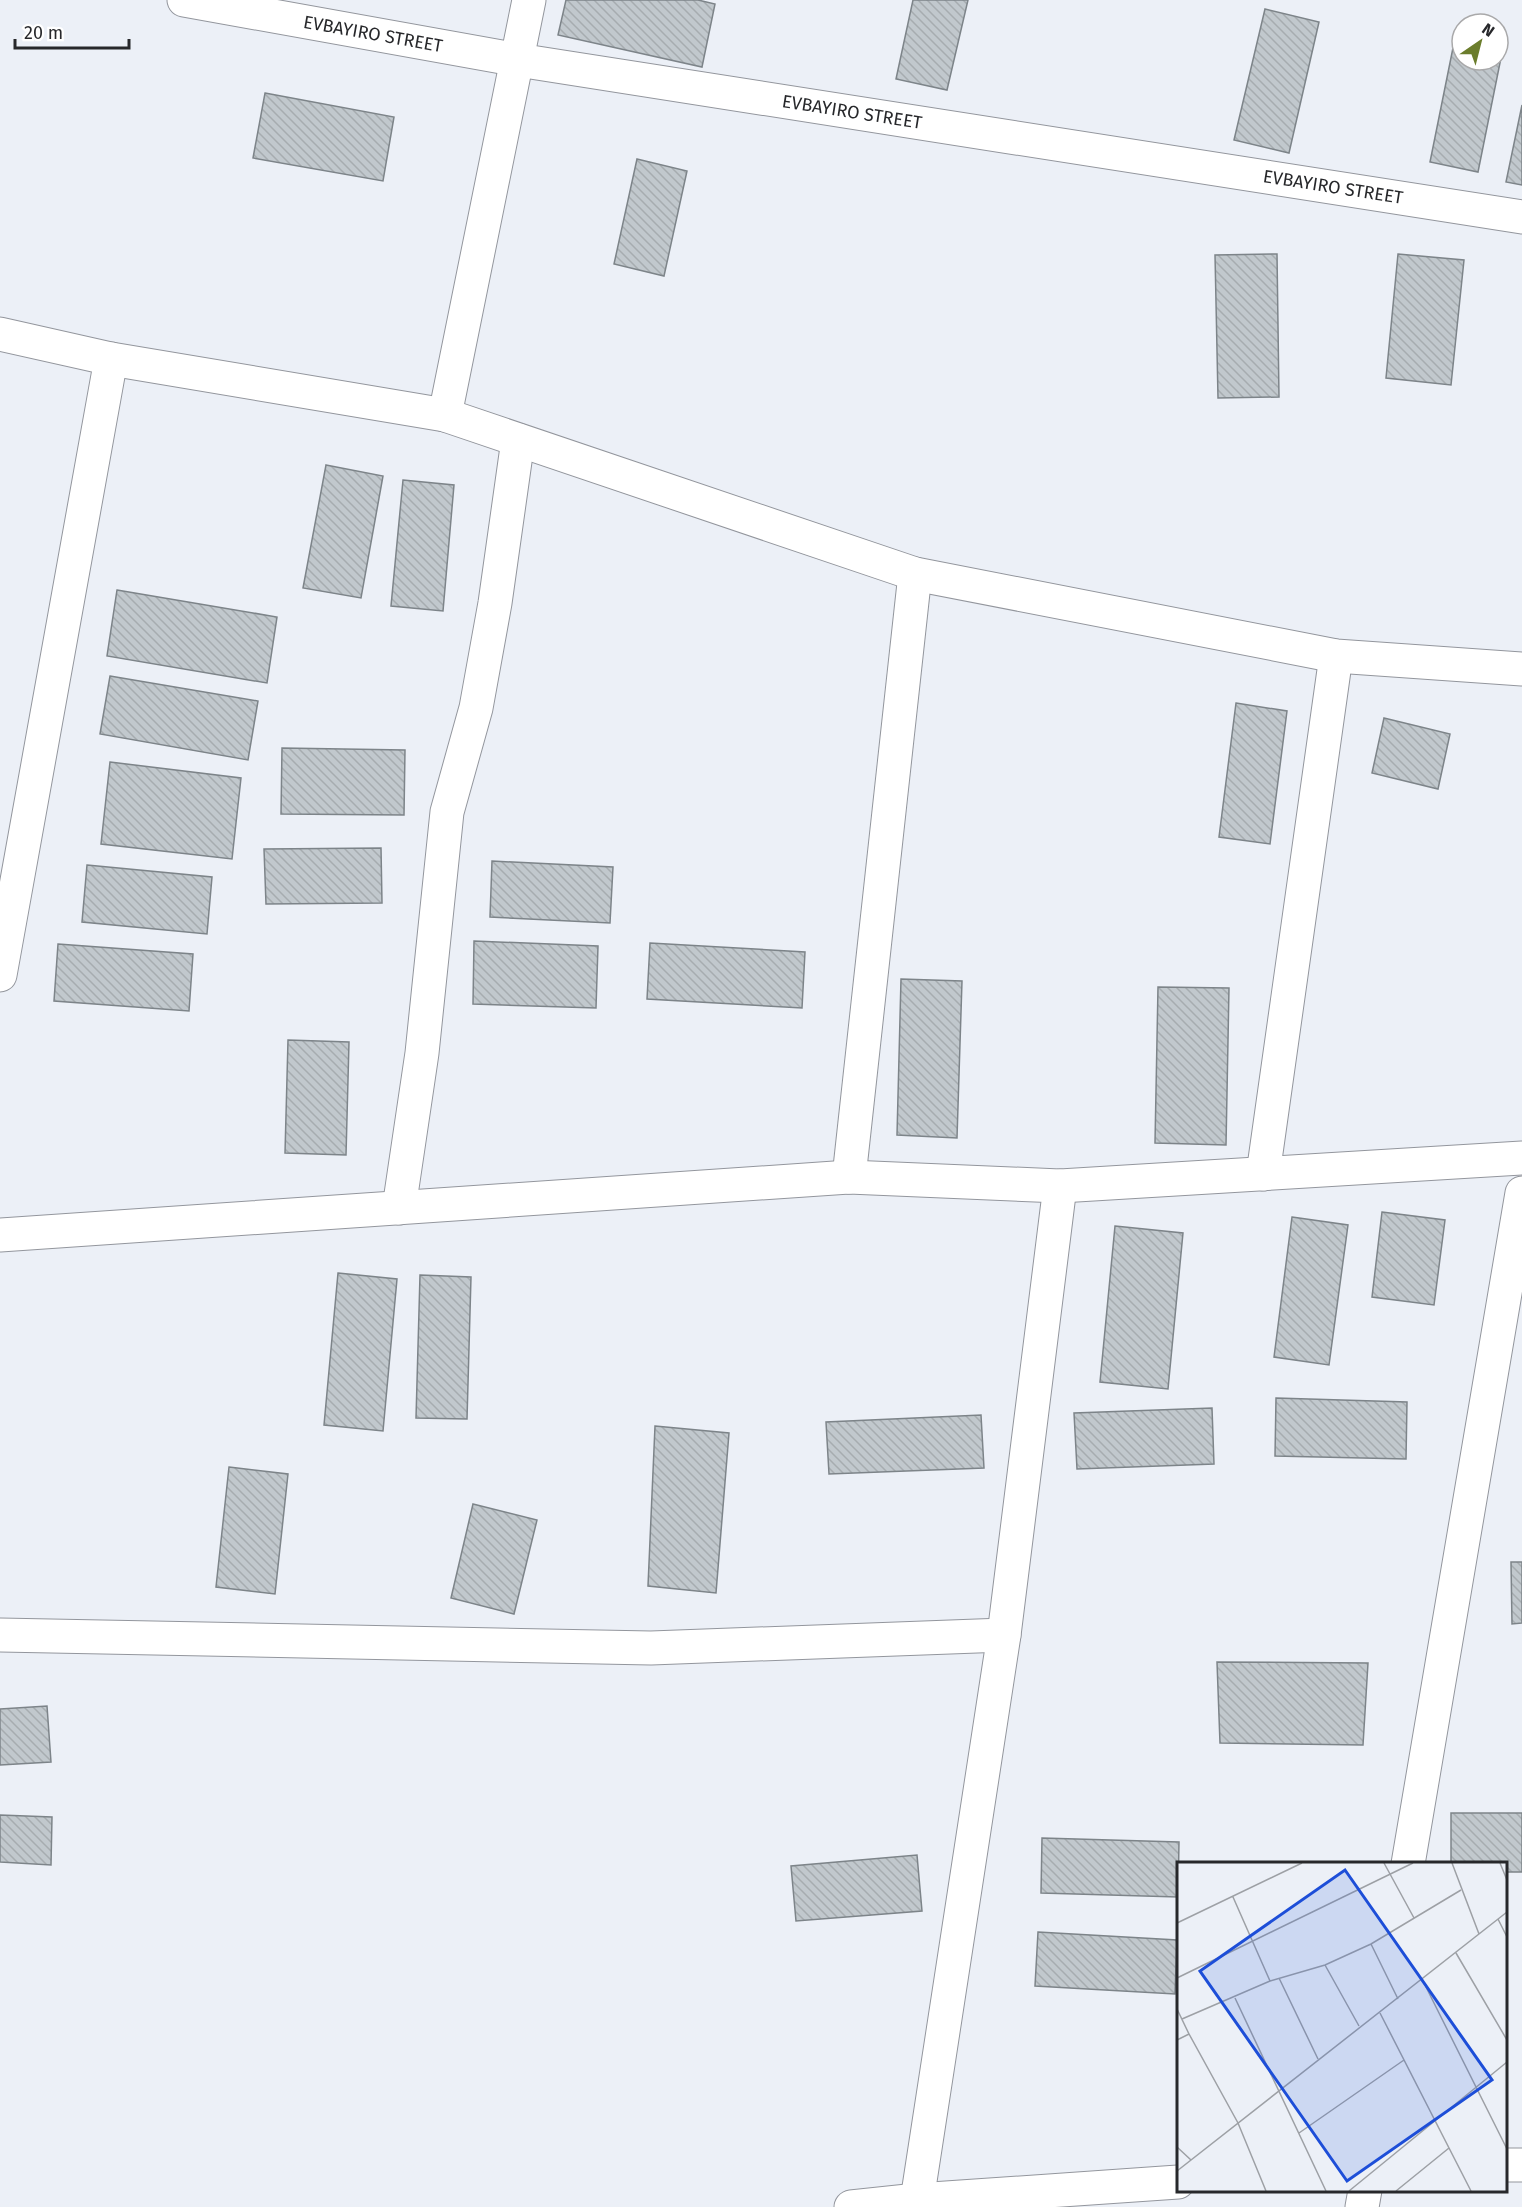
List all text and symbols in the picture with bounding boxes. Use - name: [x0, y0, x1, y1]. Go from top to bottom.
- street label: EVBAYIRO STREET: [302, 11, 445, 57]
- scale bar: [15, 12, 129, 50]
- north arrow: [1450, 12, 1510, 72]
- text: N: [1479, 19, 1498, 41]
- text: 20 m: [24, 22, 63, 44]
- street label: EVBAYIRO STREET: [781, 90, 924, 134]
- street label: EVBAYIRO STREET: [1262, 165, 1405, 209]
- inset map: [1177, 1862, 1507, 2192]

